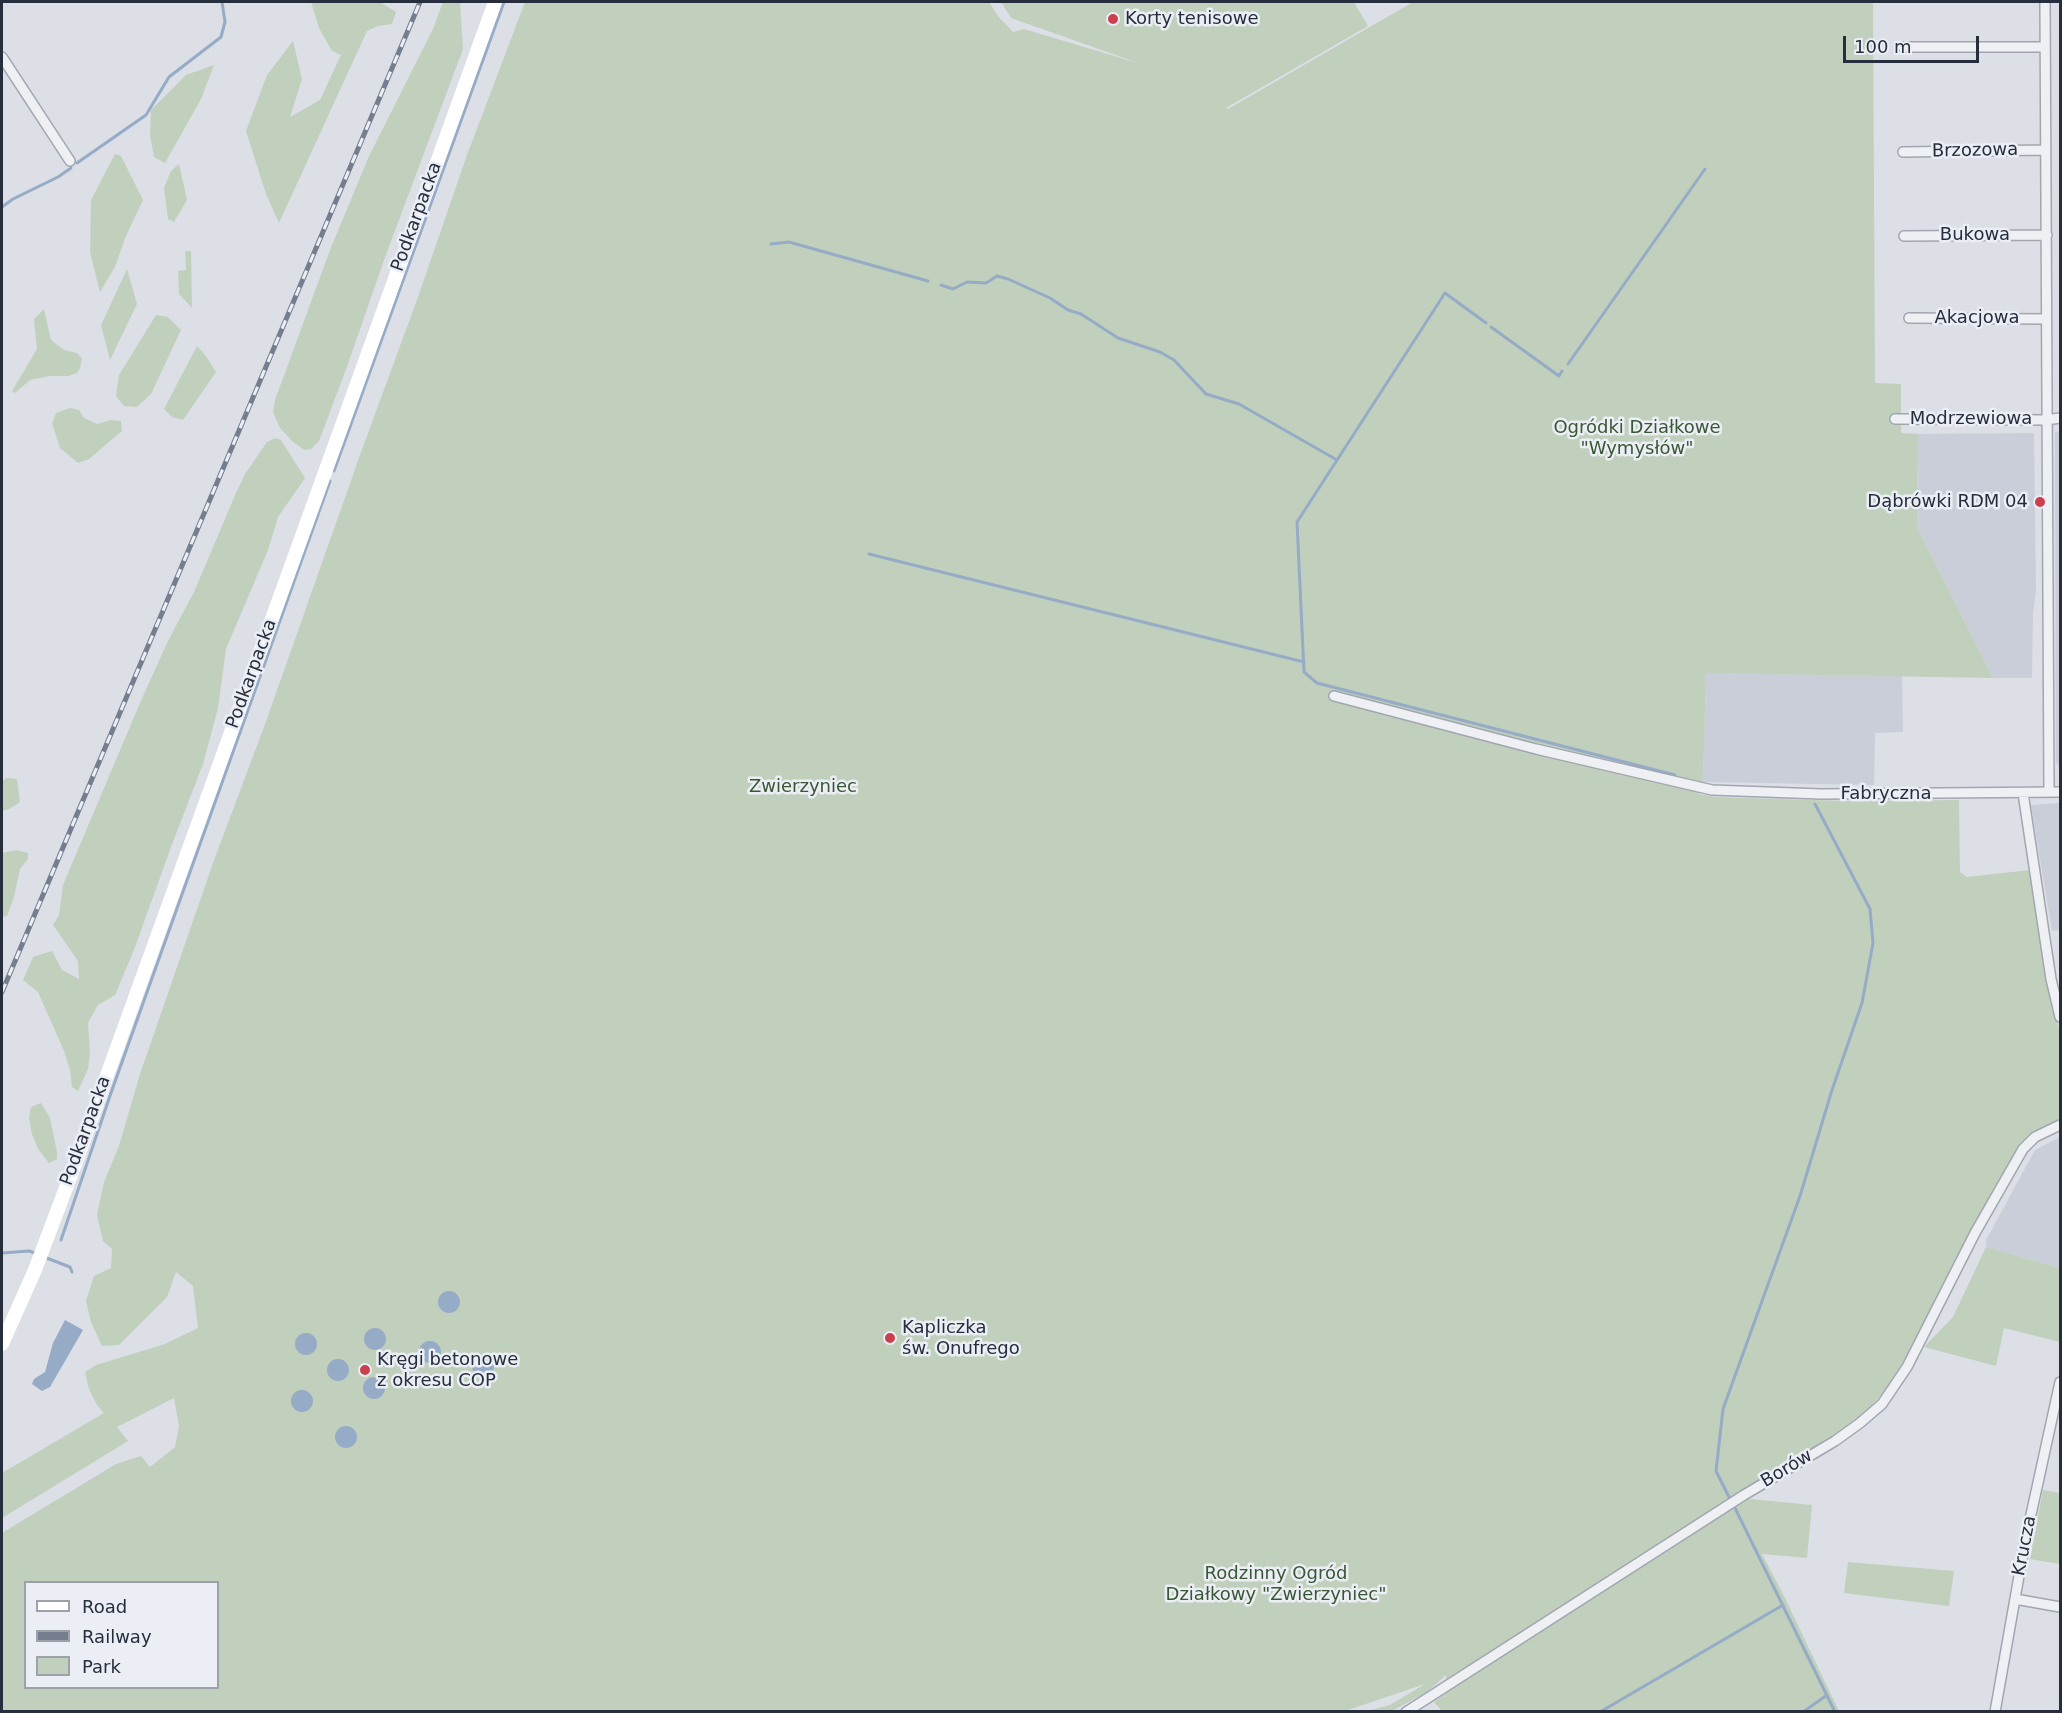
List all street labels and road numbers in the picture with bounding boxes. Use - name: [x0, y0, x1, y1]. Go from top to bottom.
- street label: Brzozowa: [1932, 139, 2018, 163]
- street label: Podkarpacka: [387, 159, 447, 275]
- street label: Bukowa: [1940, 224, 2010, 246]
- street label: Akacjowa: [1934, 307, 2020, 329]
- street label: Modrzewiowa: [1910, 408, 2032, 430]
- street label: Podkarpacka: [222, 616, 282, 732]
- street label: Fabryczna: [1841, 783, 1931, 805]
- street label: Podkarpacka: [56, 1073, 116, 1189]
- street label: Borów: [1757, 1445, 1817, 1493]
- street label: Krucza: [2009, 1514, 2041, 1578]

